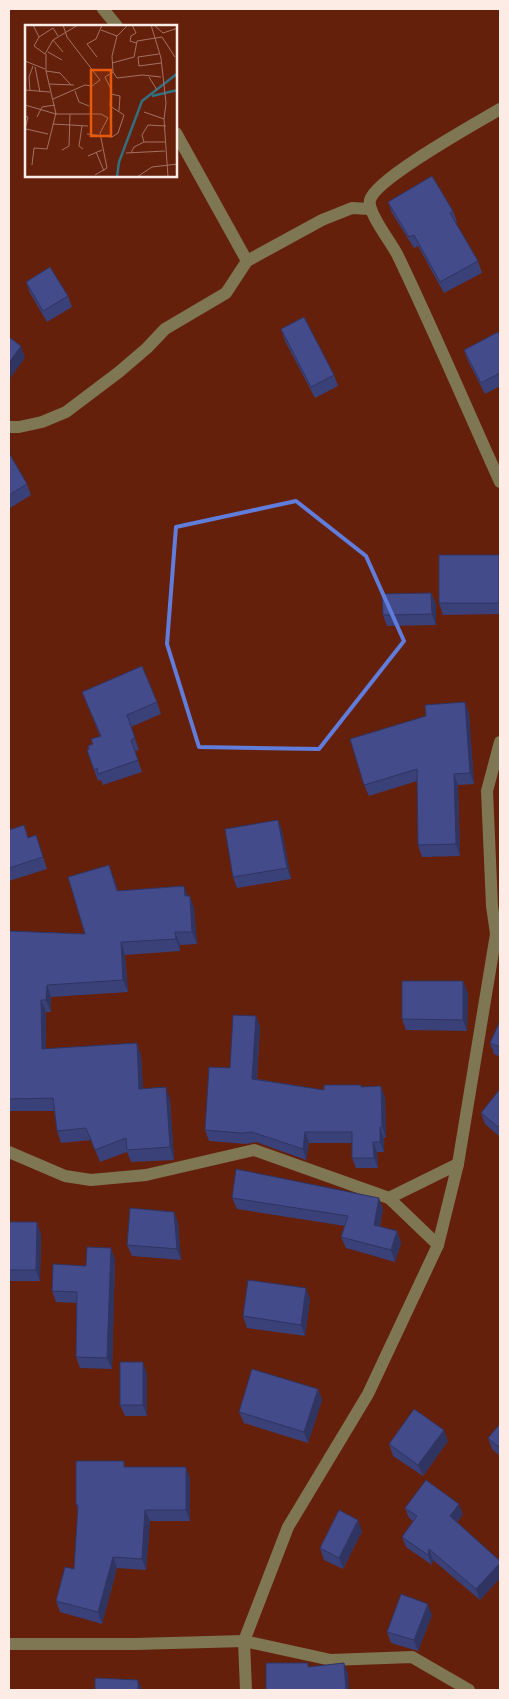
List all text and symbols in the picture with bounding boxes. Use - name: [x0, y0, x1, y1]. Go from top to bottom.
- inset map: [25, 25, 178, 178]

